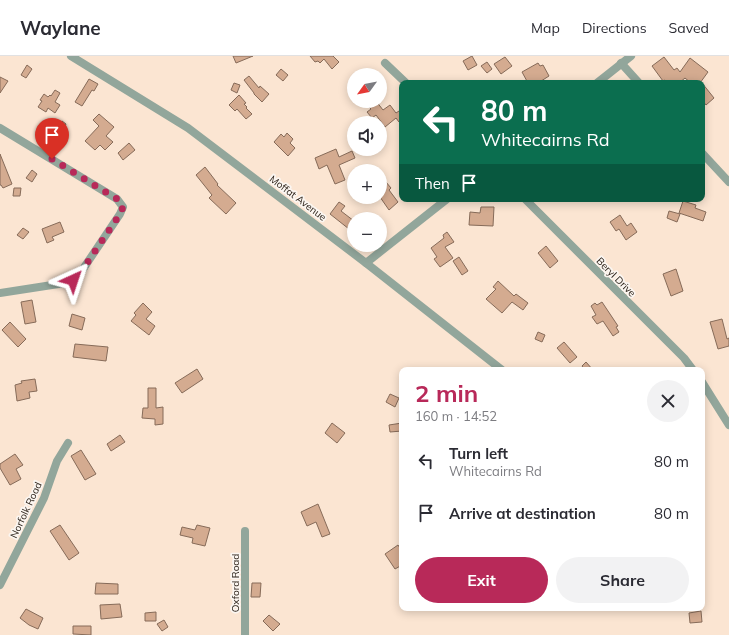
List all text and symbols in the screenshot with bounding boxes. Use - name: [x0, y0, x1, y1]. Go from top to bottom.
- text: Waylane: [20, 16, 101, 40]
- text: Map: [531, 19, 560, 37]
- text: Directions: [582, 19, 647, 37]
- text: Saved: [669, 19, 709, 37]
- north arrow: [347, 68, 387, 108]
- map controls: [347, 68, 387, 252]
- text: 80 m: [481, 93, 547, 128]
- icon: left: [415, 96, 467, 148]
- button: sound: [347, 116, 387, 156]
- pin: [35, 118, 69, 159]
- icon: arrive: [41, 124, 63, 146]
- text: Whitecairns Rd: [481, 128, 610, 151]
- button: +: [347, 164, 387, 204]
- street label: Moffat Avenue: [267, 172, 329, 224]
- icon: arrive: [458, 172, 480, 194]
- text: Then: [415, 174, 450, 193]
- button: −: [347, 212, 387, 252]
- street label: Beryl Drive: [593, 254, 639, 300]
- position arrow: [52, 259, 94, 301]
- text: 2 min: [415, 378, 478, 408]
- button: close: [647, 380, 689, 422]
- text: 160 m · 14:52: [415, 408, 497, 424]
- text: Turn left: [449, 444, 508, 463]
- icon: left: [415, 450, 437, 472]
- text: 80 m: [654, 452, 689, 471]
- text: Whitecairns Rd: [449, 463, 542, 479]
- street label: Norfolk Road: [7, 480, 45, 540]
- icon: arrive: [415, 502, 437, 524]
- text: Arrive at destination: [449, 504, 596, 523]
- text: 80 m: [654, 504, 689, 523]
- street label: Oxford Road: [229, 554, 242, 612]
- button: Exit: [415, 557, 548, 603]
- button: Share: [556, 557, 689, 603]

